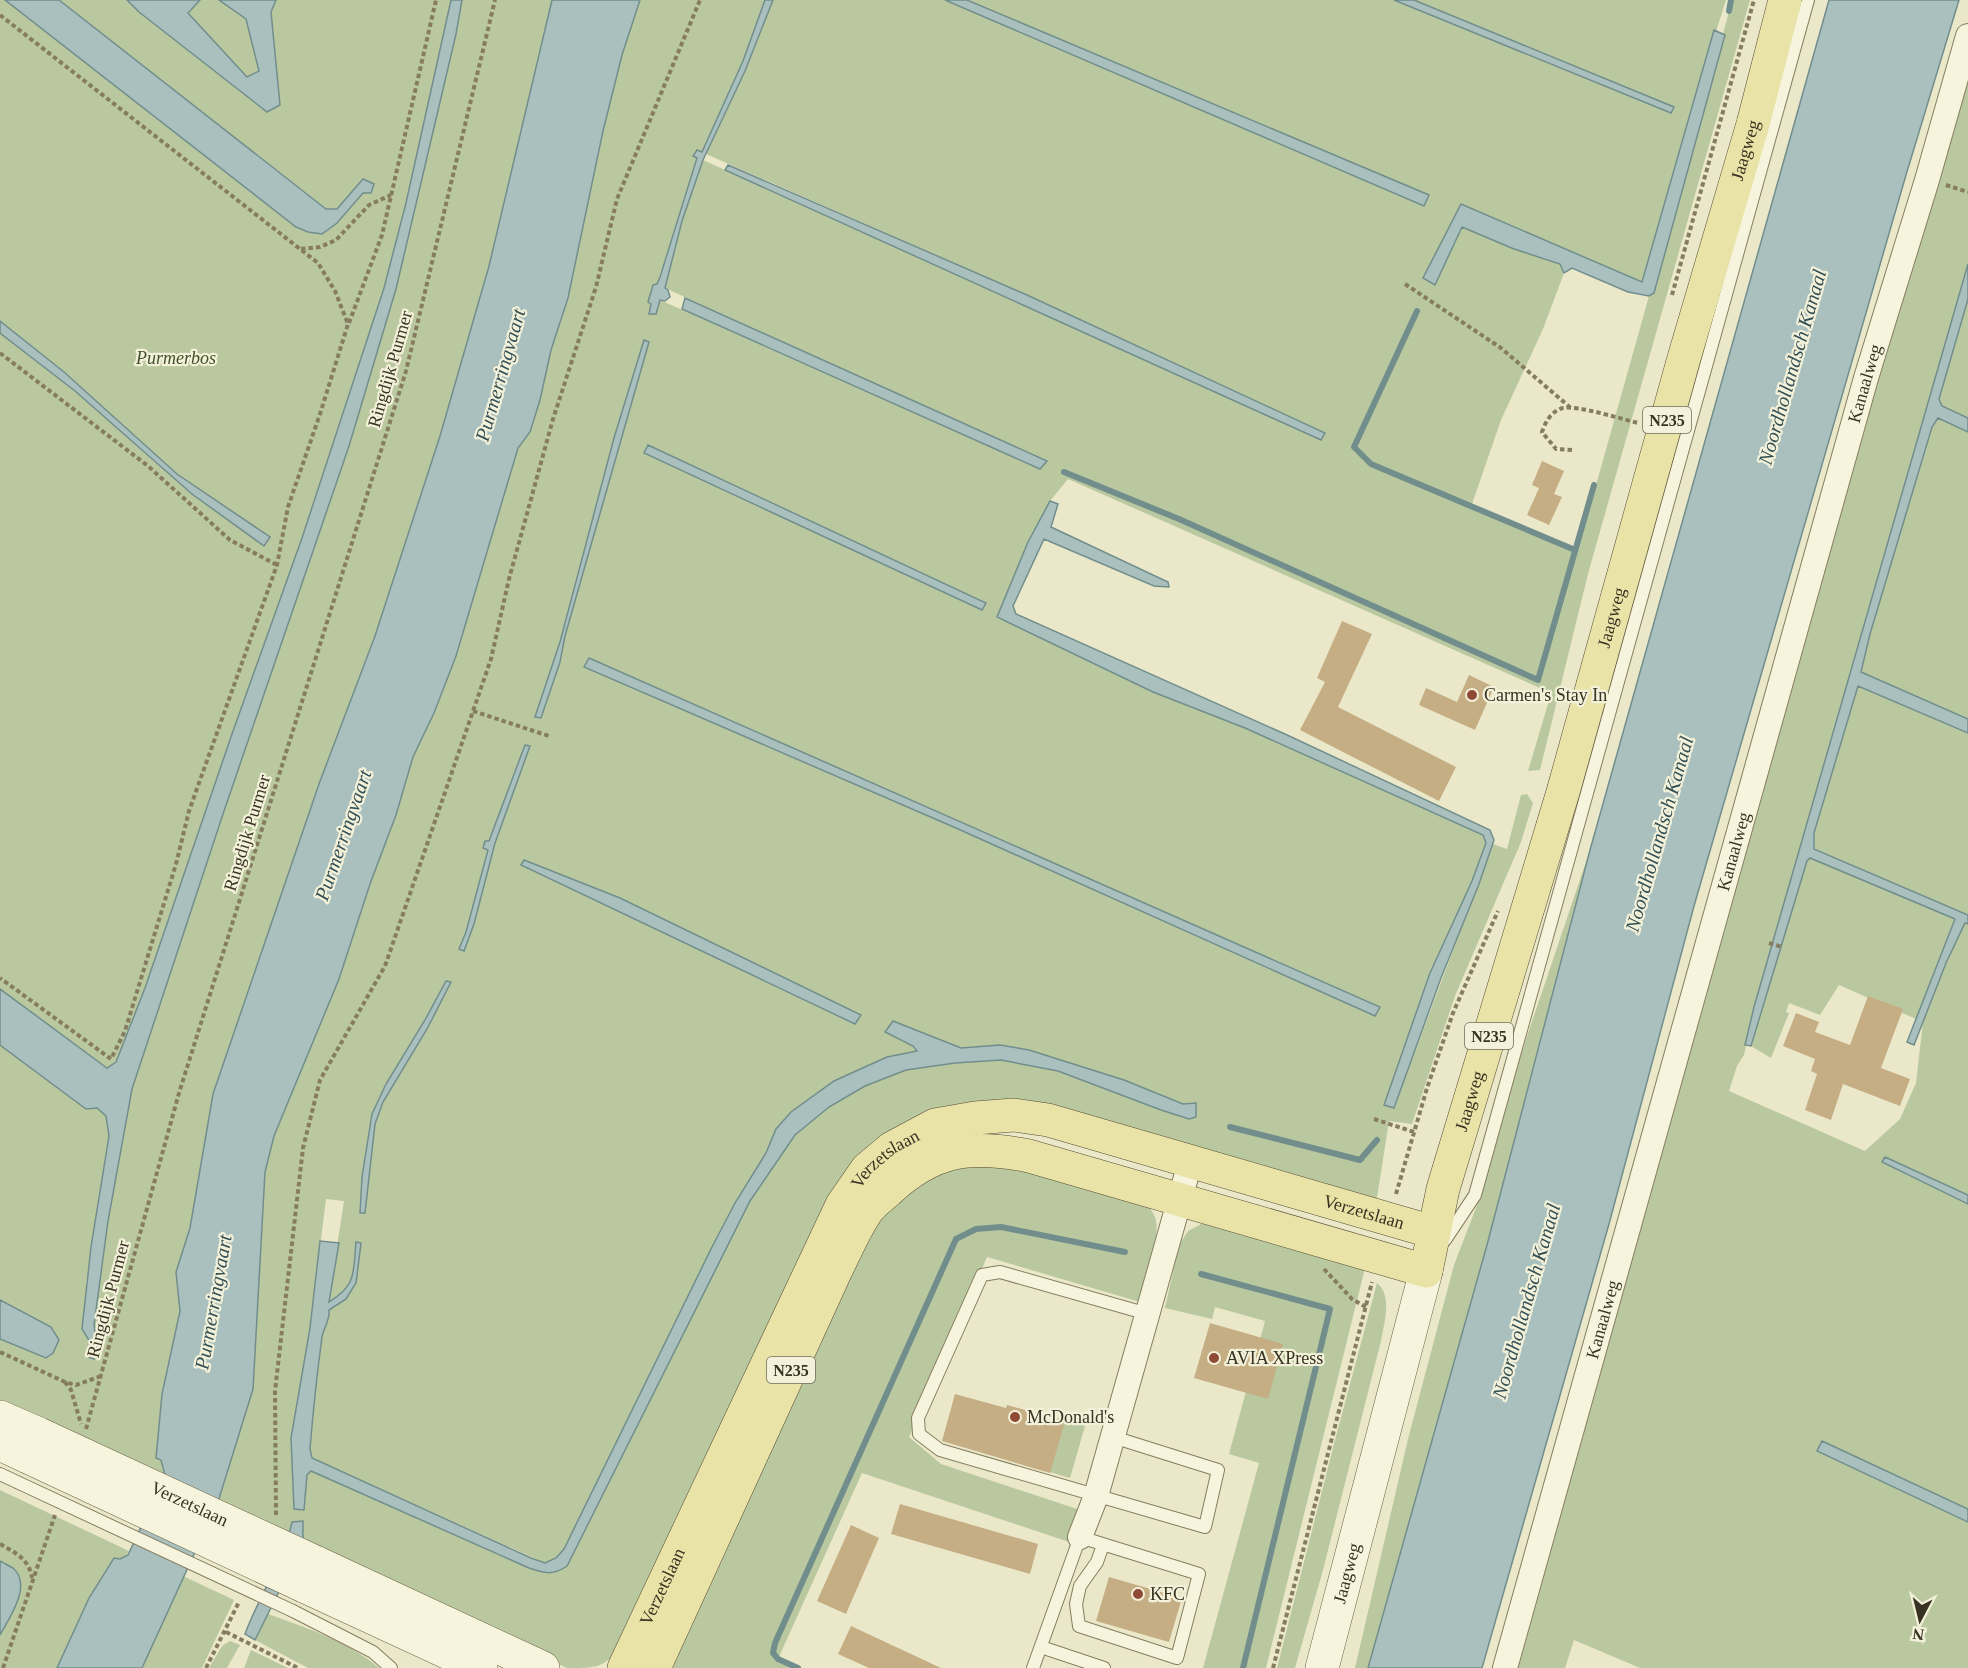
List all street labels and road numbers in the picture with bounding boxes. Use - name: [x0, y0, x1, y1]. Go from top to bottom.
- street label: Jaagweg: [1727, 118, 1764, 183]
- street label: Ringdijk Purmer: [364, 308, 416, 430]
- street label: Kanaalweg: [1844, 342, 1886, 425]
- road number: N235: [1643, 407, 1691, 433]
- street label: Jaagweg: [1594, 585, 1630, 650]
- street label: Ringdijk Purmer: [220, 772, 274, 894]
- street label: Kanaalweg: [1713, 810, 1754, 893]
- road number: N235: [1465, 1023, 1513, 1049]
- street label: Jaagweg: [1451, 1068, 1488, 1134]
- street label: Verzetslaan: [847, 1125, 923, 1192]
- street label: Verzetslaan: [1321, 1191, 1406, 1233]
- street label: Ringdijk Purmer: [83, 1238, 133, 1360]
- street label: Kanaalweg: [1582, 1278, 1623, 1361]
- road number: N235: [767, 1357, 815, 1383]
- street label: Verzetslaan: [148, 1477, 231, 1530]
- street label: Jaagweg: [1329, 1541, 1364, 1606]
- street label: Verzetslaan: [636, 1545, 689, 1628]

